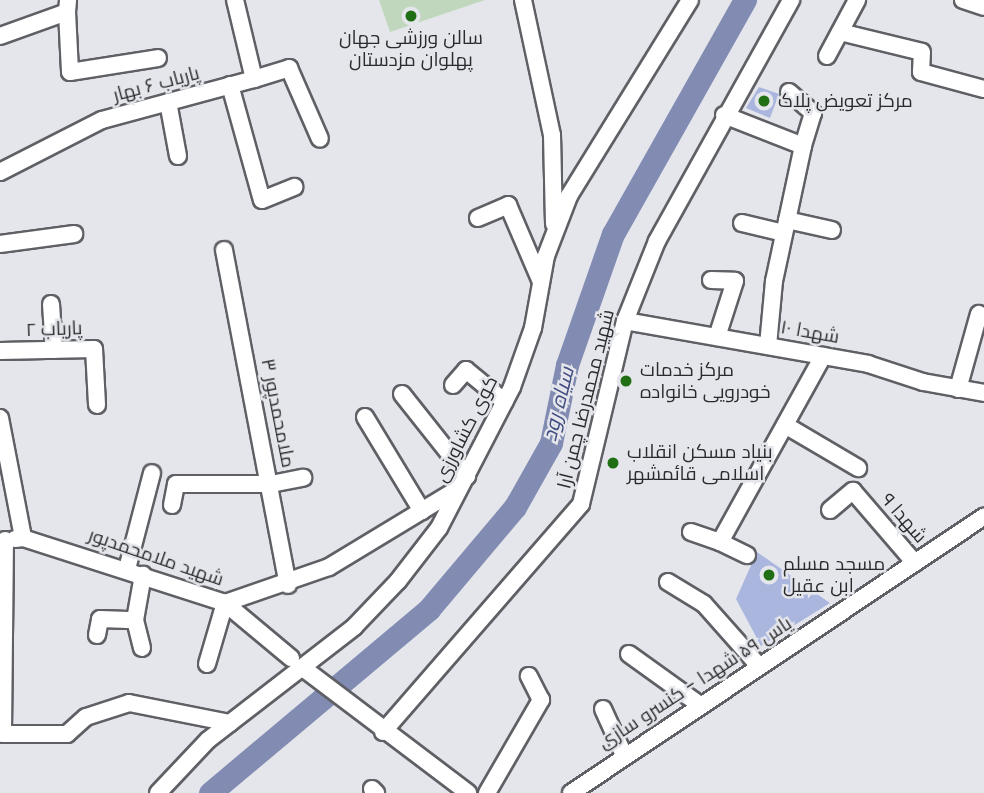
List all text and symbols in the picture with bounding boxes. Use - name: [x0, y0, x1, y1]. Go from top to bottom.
- marker: سالن ورزشی جهان پهلوان مزدستان: [403, 8, 419, 24]
- place label: سالن ورزشی جهان پهلوان مزدستان: [339, 27, 483, 71]
- street label: پاریاب ۶ بهار: [110, 61, 202, 107]
- place label: مرکز تعویض پلاک: [778, 90, 913, 112]
- marker: مرکز تعویض پلاک: [756, 93, 772, 109]
- street label: شهید محمدرضا چمن آرا: [553, 307, 619, 491]
- street label: شهدا ۱۰: [779, 316, 841, 348]
- street label: پاریاب ۲: [25, 317, 83, 341]
- street label: ملامحمدپور ۳: [256, 357, 300, 469]
- place label: مرکز خدمات خودرویی خانواده: [640, 359, 771, 403]
- water label: سیاه رود: [537, 364, 579, 444]
- street label: کوی کشاورزی: [429, 372, 503, 486]
- marker: مرکز خدمات خودرویی خانواده: [618, 373, 634, 389]
- place label: بنیاد مسکن انقلاب اسلامی قائمشهر: [627, 441, 773, 485]
- marker: بنیاد مسکن انقلاب اسلامی قائمشهر: [605, 455, 621, 471]
- street label: شهدا ۹: [876, 488, 932, 548]
- street label: شهید ملامحمدپور: [85, 523, 227, 591]
- place label: مسجد مسلم ابن عقیل: [783, 553, 885, 597]
- marker: مسجد مسلم ابن عقیل: [761, 567, 777, 583]
- street label: یاس ۵۹ شهدا - کنسرو سازی: [594, 612, 796, 754]

